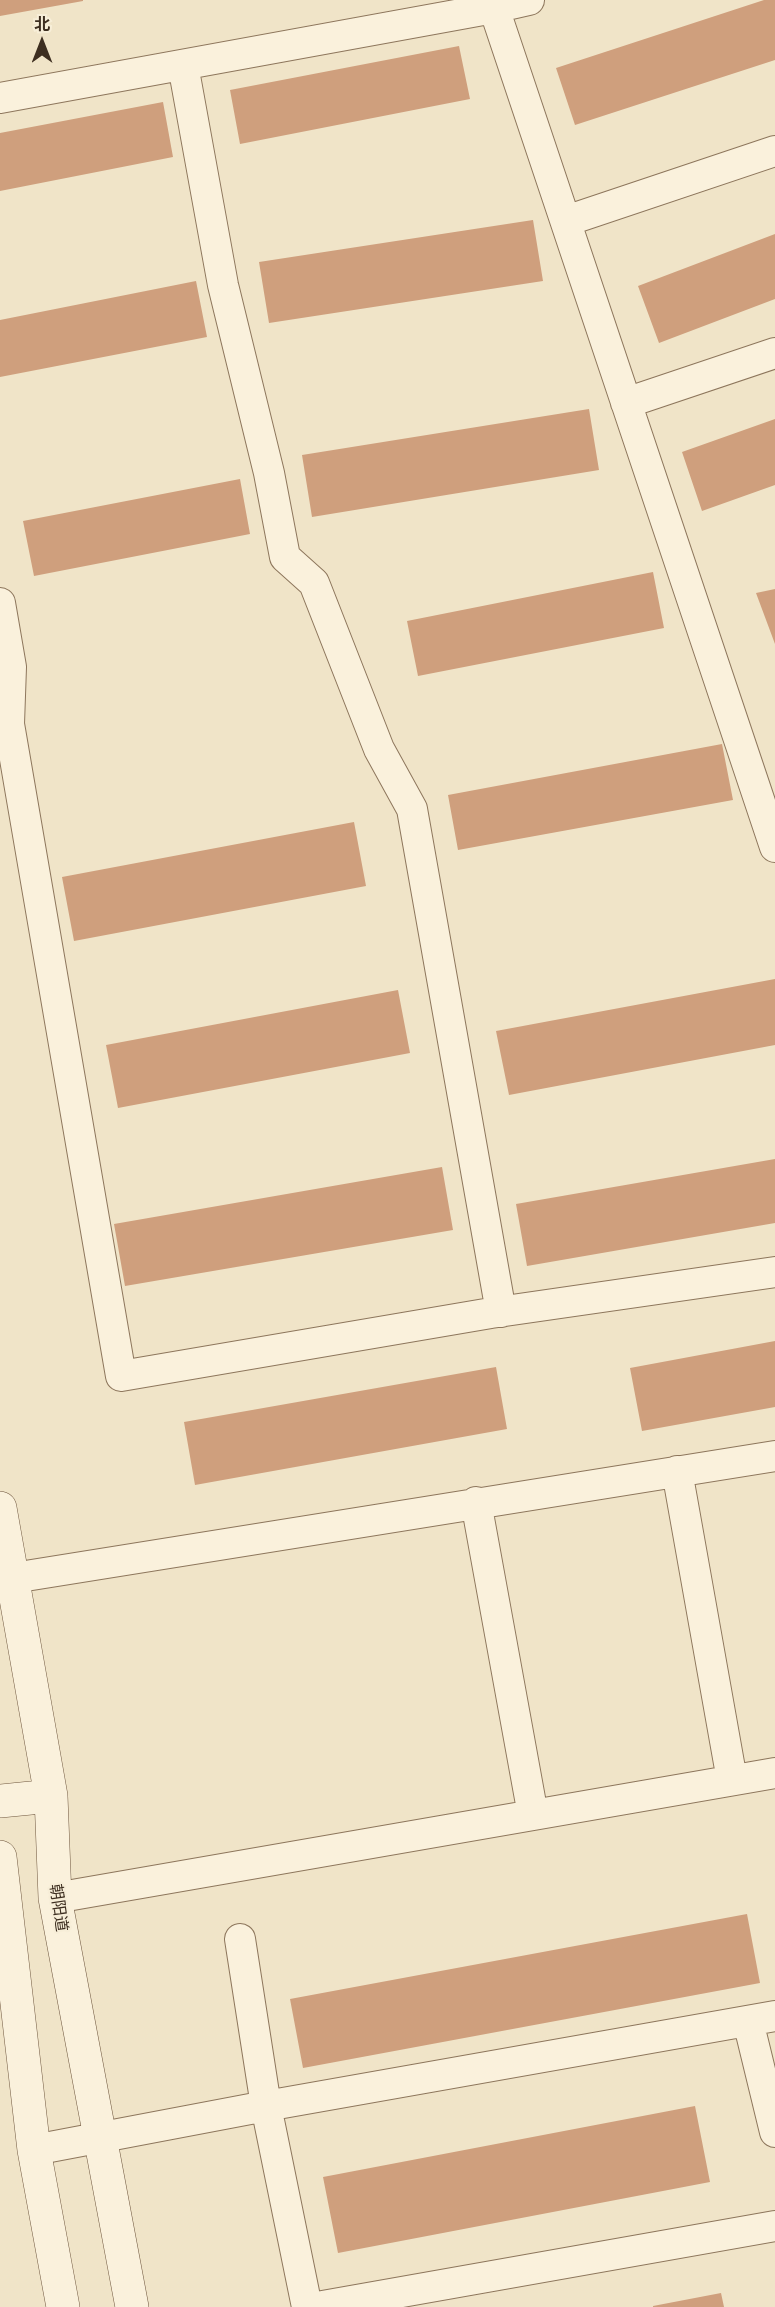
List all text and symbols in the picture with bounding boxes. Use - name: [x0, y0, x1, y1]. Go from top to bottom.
- north arrow: [12, 12, 72, 72]
- text: 北: [34, 14, 50, 34]
- street label: 朝阳道: [45, 1883, 71, 1933]

